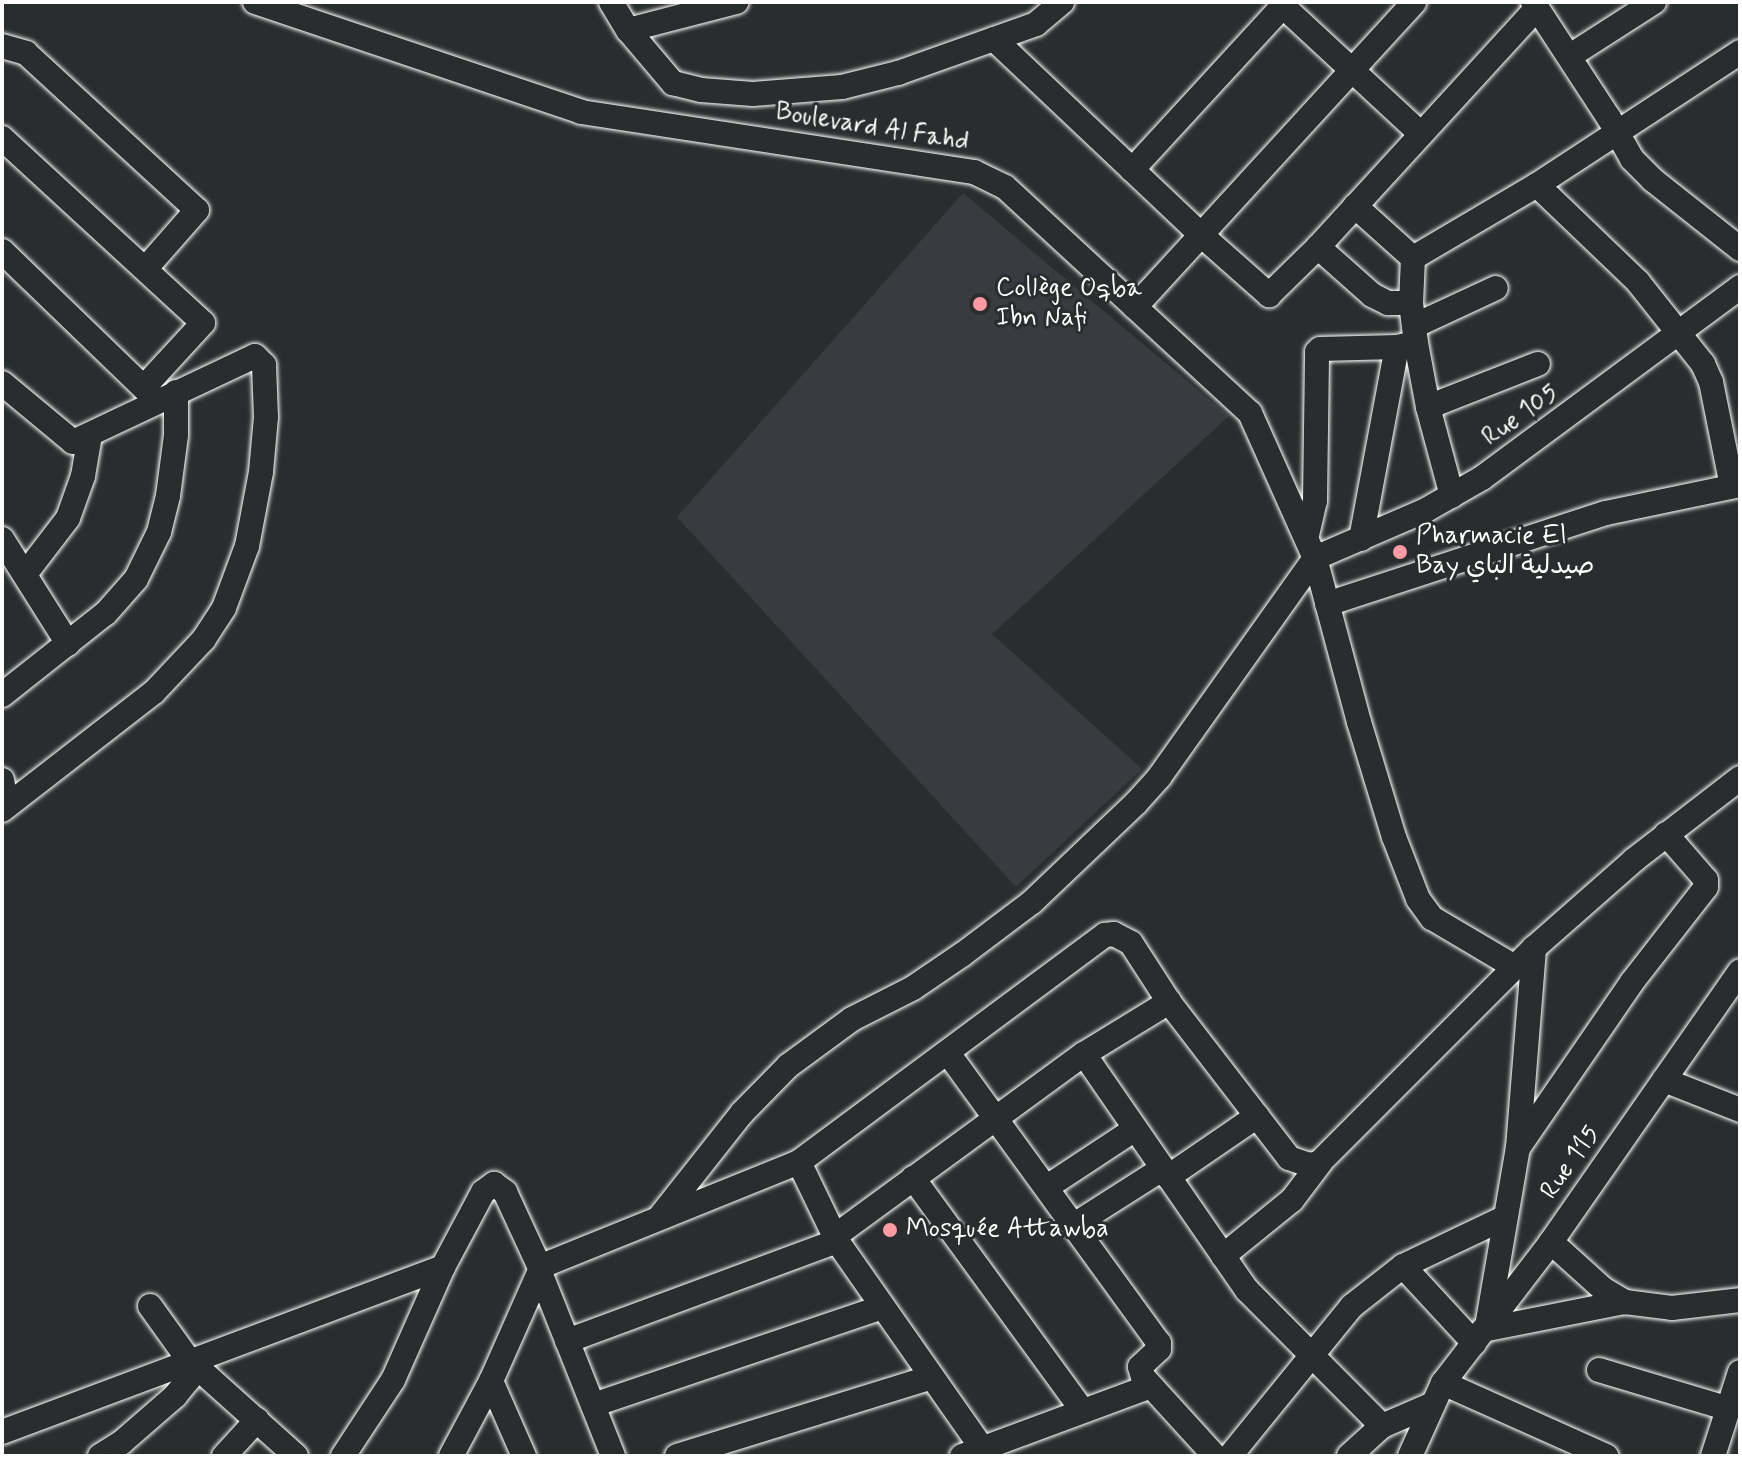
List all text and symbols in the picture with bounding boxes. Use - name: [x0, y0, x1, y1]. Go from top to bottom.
- street label: Boulevard Al Fahd: [774, 97, 970, 159]
- place label: Collège Oqba Ibn Nafi: [996, 273, 1140, 334]
- marker: Collège Oqba Ibn Nafi: [971, 295, 989, 313]
- street label: Rue 105: [1477, 378, 1565, 454]
- place label: Pharmacie El Bay صيدلية الباي: [1416, 521, 1594, 582]
- marker: Pharmacie El Bay صيدلية الباي: [1391, 543, 1409, 561]
- street label: Rue 115: [1534, 1120, 1608, 1206]
- place label: Mosquée Attawba: [906, 1214, 1109, 1246]
- marker: Mosquée Attawba: [881, 1221, 899, 1239]

